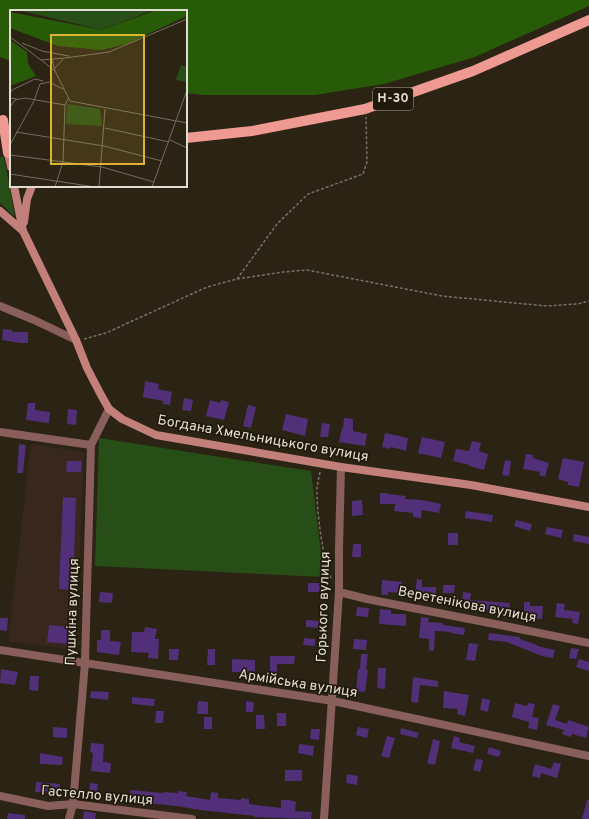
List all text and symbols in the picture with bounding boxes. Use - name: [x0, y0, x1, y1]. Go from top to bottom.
- inset map: [10, 10, 187, 187]
- road number: Н-30: [373, 88, 413, 110]
- street label: Богдана Хмельницького вулиця: [156, 412, 370, 466]
- street label: Горького вулиця: [314, 551, 334, 663]
- street label: Пушкіна вулиця: [63, 558, 83, 666]
- street label: Веретенікова вулиця: [396, 583, 538, 627]
- street label: Армійська вулиця: [237, 666, 359, 702]
- street label: Гастелло вулиця: [40, 783, 154, 809]

